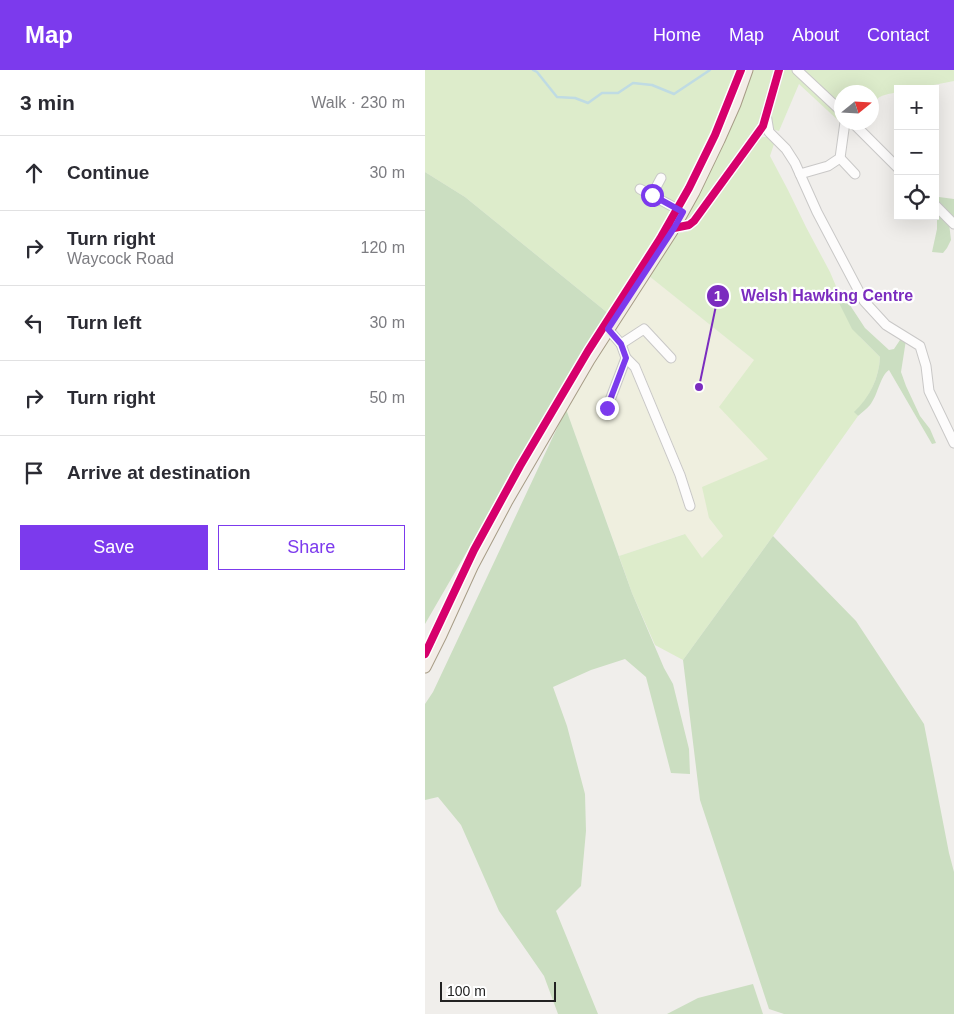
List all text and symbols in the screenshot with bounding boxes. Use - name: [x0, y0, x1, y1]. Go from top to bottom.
- text: Map: [25, 21, 73, 48]
- text: Home: [653, 25, 701, 45]
- text: Map: [729, 25, 764, 45]
- text: About: [792, 25, 839, 45]
- text: Contact: [867, 25, 929, 45]
- north arrow: [834, 85, 879, 130]
- map controls: [894, 85, 939, 220]
- button: +: [894, 85, 939, 130]
- text: 3 min: [20, 91, 75, 114]
- text: Walk · 230 m: [311, 94, 405, 111]
- button: −: [894, 130, 939, 175]
- icon: ahead: [20, 159, 48, 187]
- text: Continue: [67, 162, 149, 183]
- text: 30 m: [369, 164, 405, 181]
- button: locate: [894, 175, 939, 220]
- route start: [641, 184, 664, 207]
- text: Turn right: [67, 228, 155, 249]
- icon: right: [20, 234, 48, 262]
- text: 120 m: [361, 239, 405, 256]
- text: Waycock Road: [67, 250, 174, 267]
- callout: Welsh Hawking Centre: [706, 280, 923, 311]
- text: 1: [714, 287, 722, 304]
- text: Welsh Hawking Centre: [741, 287, 913, 304]
- icon: left: [20, 309, 48, 337]
- text: Turn left: [67, 312, 142, 333]
- text: 30 m: [369, 314, 405, 331]
- icon: right: [20, 384, 48, 412]
- text: Turn right: [67, 387, 155, 408]
- text: 50 m: [369, 389, 405, 406]
- route end: [596, 397, 619, 420]
- icon: arrive: [20, 459, 48, 487]
- text: Arrive at destination: [67, 462, 251, 483]
- button: Save: [20, 525, 208, 570]
- button: Share: [218, 525, 405, 570]
- scale bar: [440, 979, 556, 1002]
- text: 100 m: [447, 983, 486, 999]

